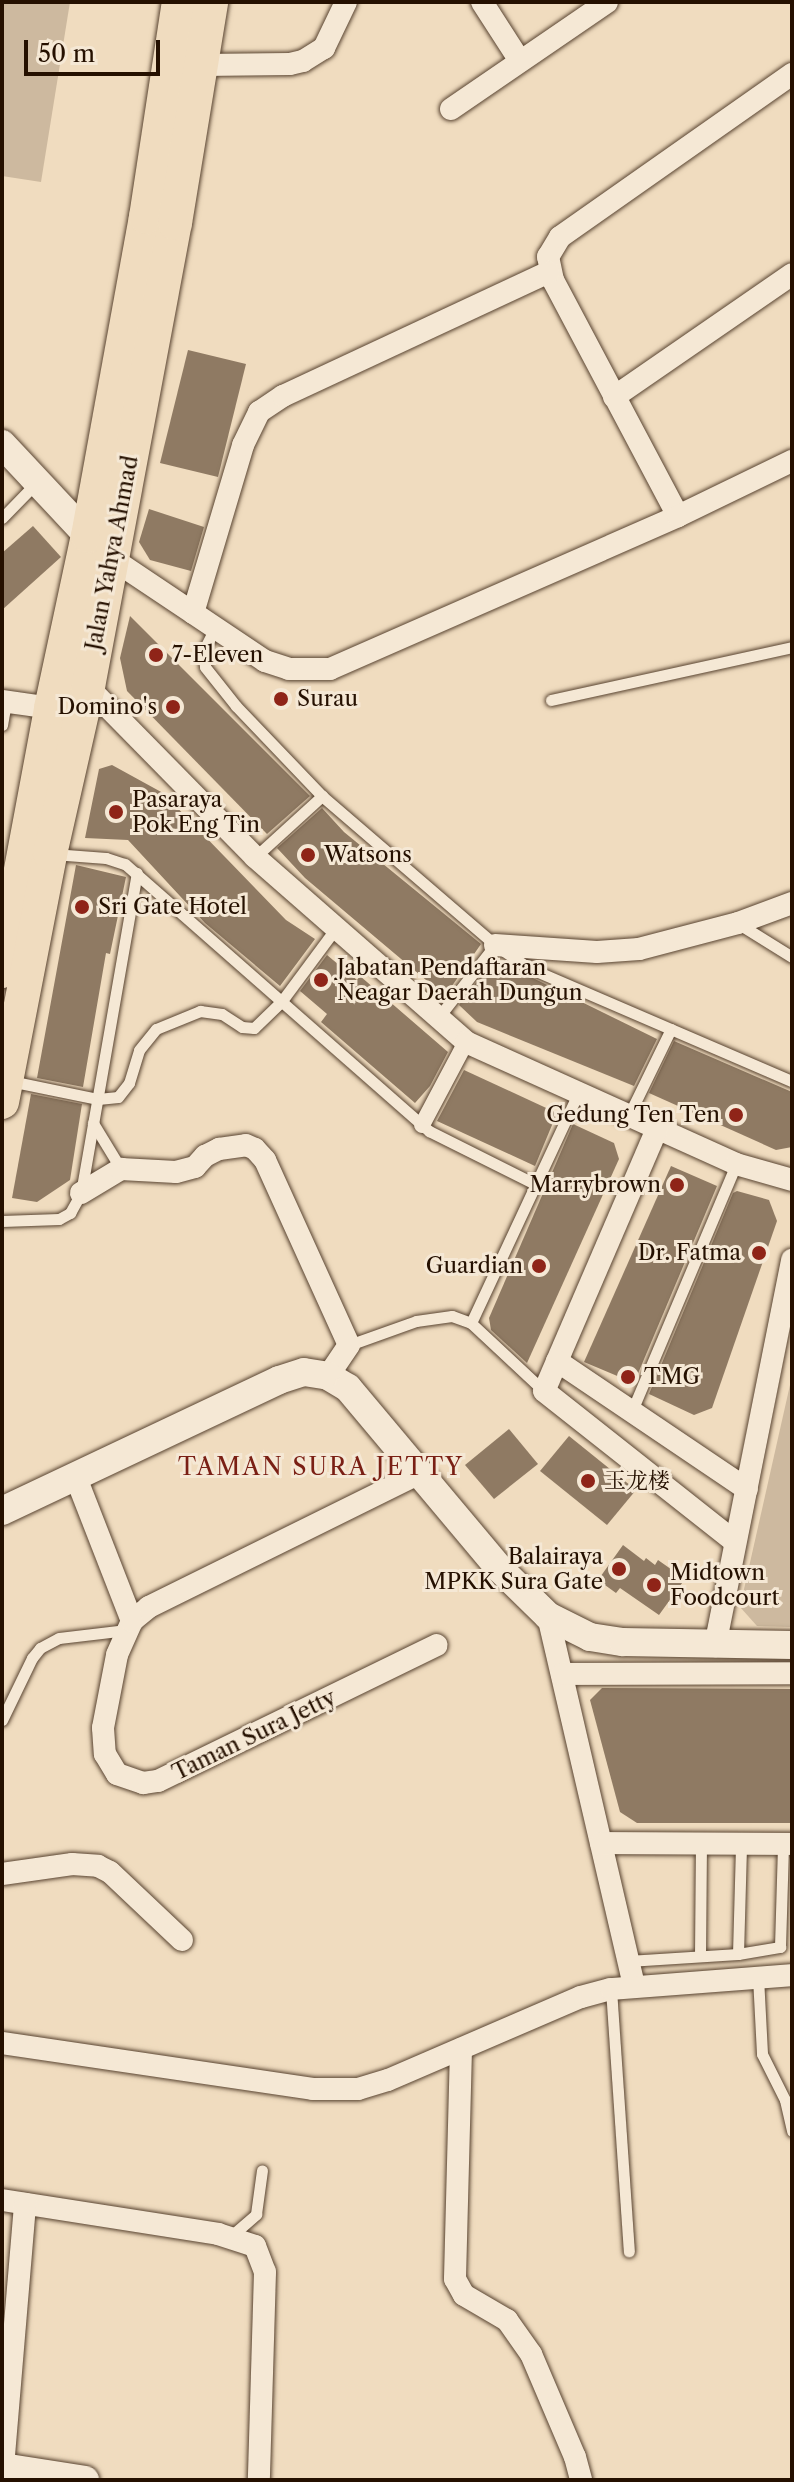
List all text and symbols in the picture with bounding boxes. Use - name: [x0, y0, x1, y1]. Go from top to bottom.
- scale bar: [28, 24, 164, 74]
- text: 50 m: [38, 39, 95, 68]
- street label: Jalan Yahya Ahmad: [80, 452, 144, 654]
- place label: 7-Eleven: [172, 642, 263, 668]
- marker: 7-Eleven: [147, 646, 165, 664]
- place label: Surau: [297, 686, 358, 712]
- marker: Surau: [272, 690, 290, 708]
- place label: Domino's: [57, 694, 157, 720]
- marker: Domino's: [164, 698, 182, 716]
- place label: Pasaraya Pok Eng Tin: [132, 786, 261, 838]
- marker: Pasaraya Pok Eng Tin: [107, 803, 125, 821]
- place label: Watsons: [324, 842, 412, 868]
- marker: Watsons: [299, 846, 317, 864]
- place label: Sri Gate Hotel: [98, 894, 247, 920]
- marker: Sri Gate Hotel: [73, 898, 91, 916]
- place label: Jabatan Pendaftaran Neagar Daerah Dungun: [337, 954, 583, 1006]
- marker: Jabatan Pendaftaran Neagar Daerah Dungun: [312, 971, 330, 989]
- place label: Gedung Ten Ten: [545, 1102, 720, 1128]
- marker: Gedung Ten Ten: [727, 1106, 745, 1124]
- place label: Marrybrown: [529, 1172, 661, 1198]
- marker: Marrybrown: [668, 1176, 686, 1194]
- place label: Dr. Fatma: [638, 1240, 741, 1266]
- marker: Dr. Fatma: [748, 1242, 770, 1264]
- place label: Guardian: [426, 1253, 523, 1279]
- marker: Guardian: [530, 1257, 548, 1275]
- place label: TMG: [644, 1364, 700, 1390]
- marker: TMG: [619, 1368, 637, 1386]
- district label: TAMAN SURA JETTY: [177, 1453, 465, 1481]
- place label: 玉龙楼: [604, 1468, 670, 1494]
- marker: 玉龙楼: [579, 1472, 597, 1490]
- place label: Balairaya MPKK Sura Gate: [424, 1543, 603, 1594]
- place label: Midtown Foodcourt: [670, 1559, 779, 1610]
- marker: Balairaya MPKK Sura Gate: [610, 1560, 628, 1578]
- marker: Midtown Foodcourt: [645, 1576, 663, 1594]
- street label: Taman Sura Jetty: [168, 1684, 340, 1786]

